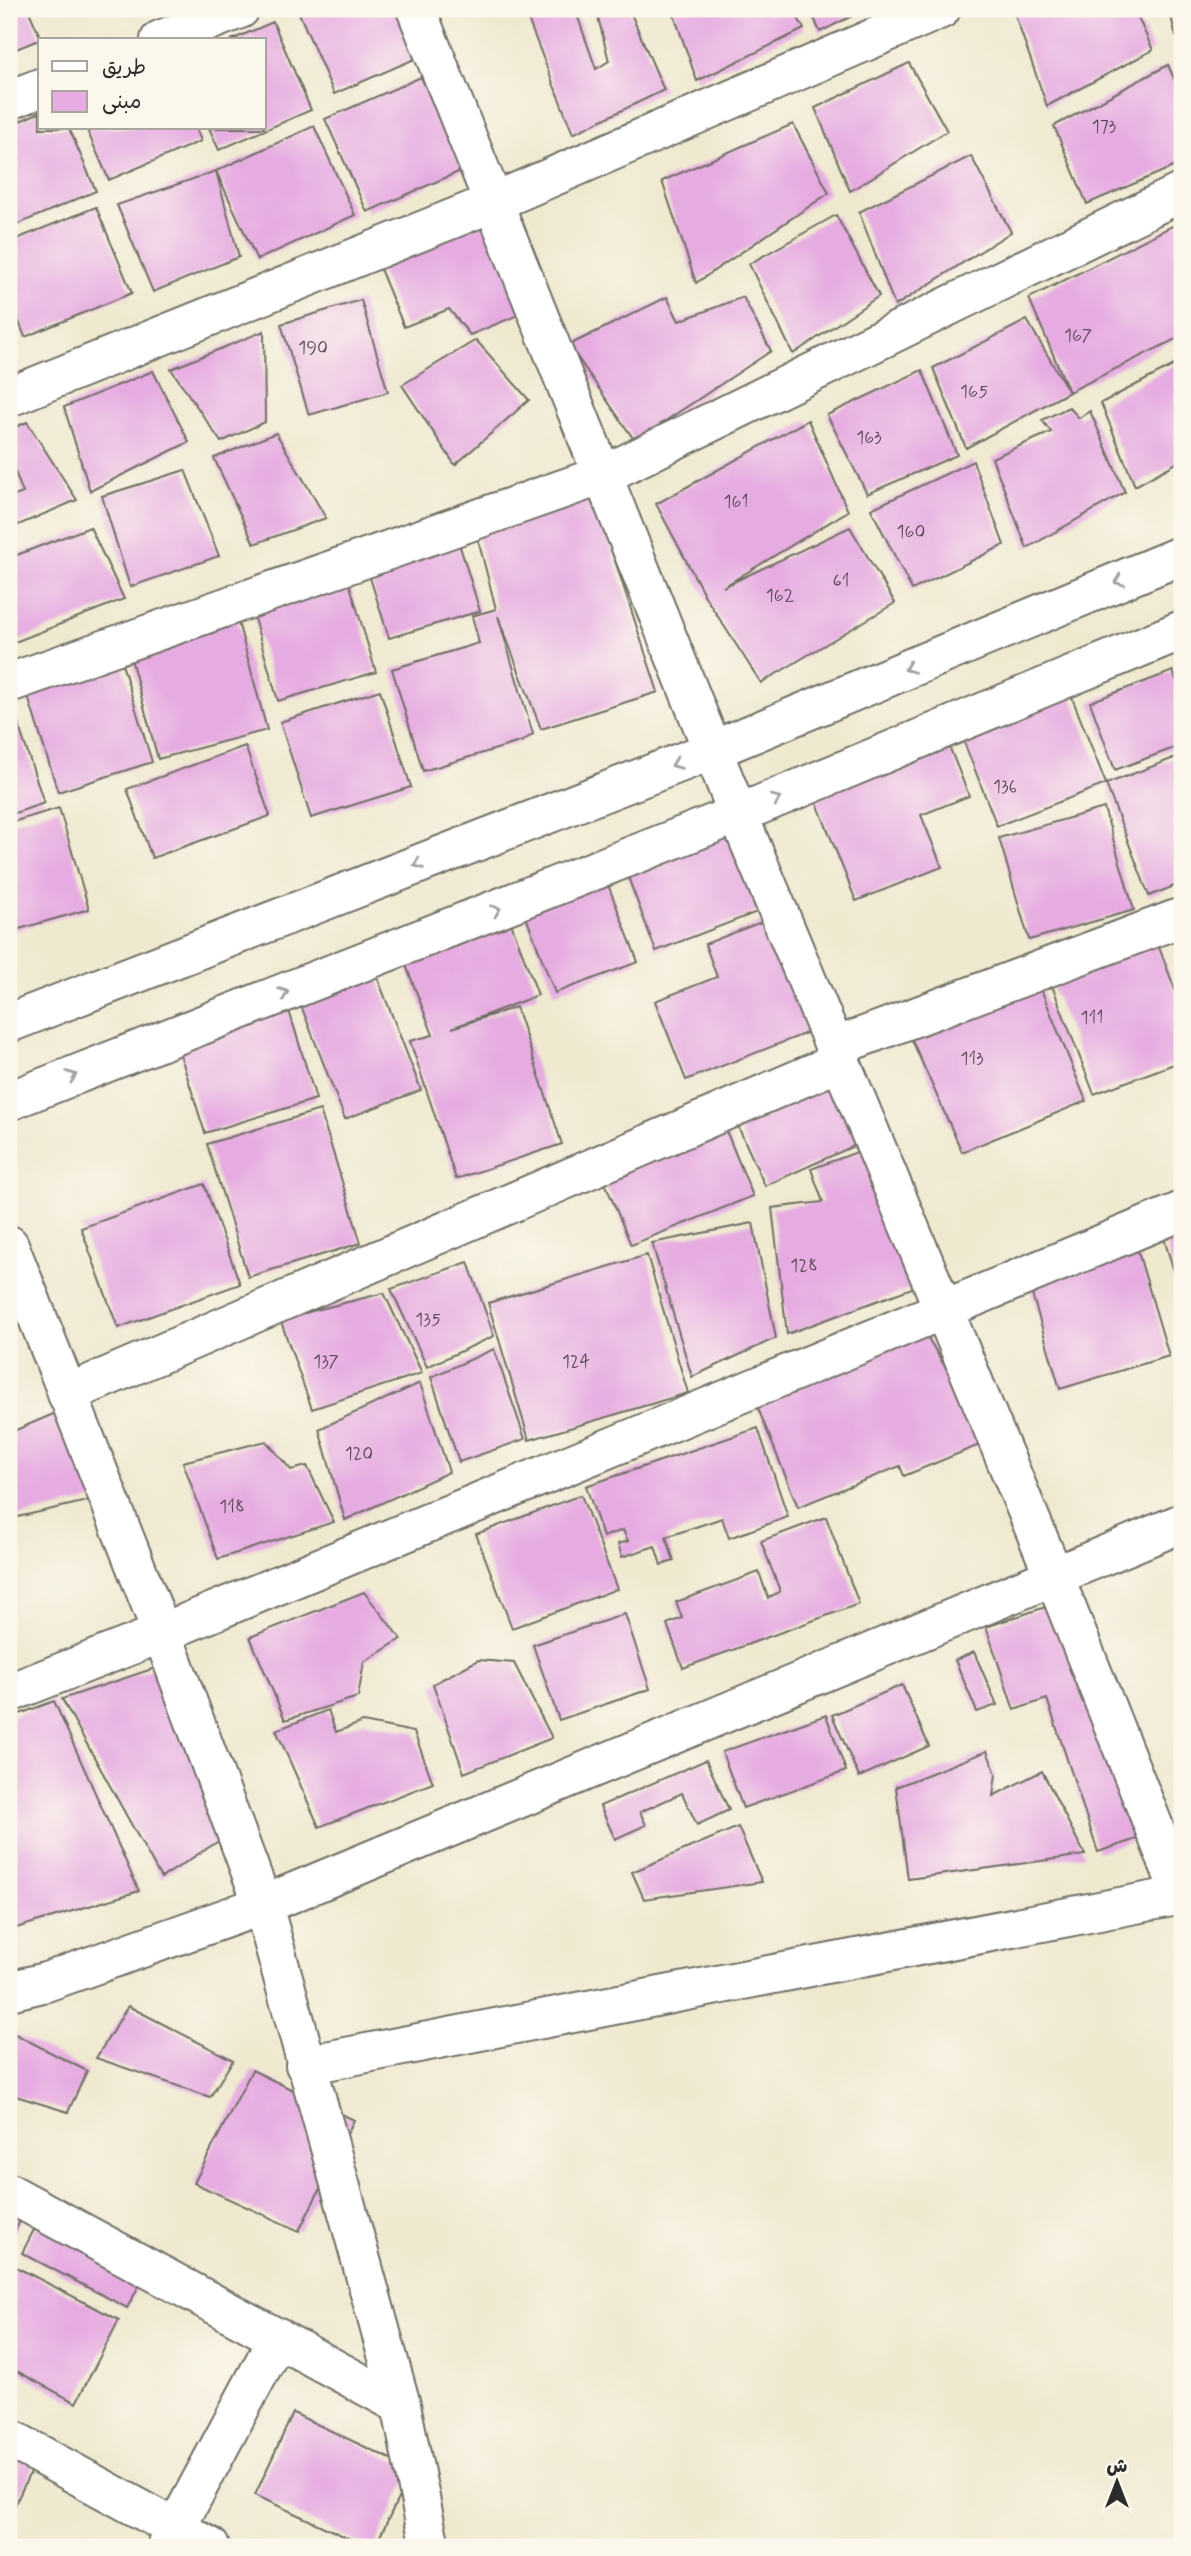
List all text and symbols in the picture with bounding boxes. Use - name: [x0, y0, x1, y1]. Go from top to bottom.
- legend: [38, 38, 266, 130]
- text: طريق: [102, 54, 146, 82]
- text: مبنى: [102, 88, 141, 116]
- house number: 173: [1092, 115, 1116, 139]
- house number: 167: [1064, 324, 1092, 348]
- house number: 190: [298, 336, 328, 360]
- house number: 165: [960, 380, 988, 404]
- house number: 163: [856, 426, 882, 450]
- house number: 161: [723, 490, 749, 514]
- house number: 160: [897, 520, 925, 544]
- house number: 61: [833, 569, 849, 593]
- one-way arrow: [1114, 573, 1127, 587]
- house number: 162: [766, 584, 795, 608]
- one-way arrow: [904, 660, 916, 674]
- one-way arrow: [671, 755, 683, 769]
- house number: 136: [993, 775, 1017, 799]
- one-way arrow: [769, 793, 781, 807]
- one-way arrow: [413, 856, 425, 870]
- one-way arrow: [489, 904, 501, 918]
- one-way arrow: [277, 987, 289, 1001]
- house number: 111: [1081, 1006, 1103, 1030]
- house number: 113: [960, 1047, 984, 1071]
- one-way arrow: [66, 1070, 78, 1084]
- house number: 128: [790, 1254, 818, 1278]
- house number: 135: [415, 1308, 441, 1332]
- house number: 137: [313, 1350, 339, 1374]
- house number: 124: [562, 1350, 590, 1374]
- house number: 120: [345, 1442, 373, 1466]
- house number: 118: [219, 1495, 245, 1519]
- north arrow: [1082, 2448, 1152, 2518]
- text: ش: [1107, 2454, 1128, 2479]

